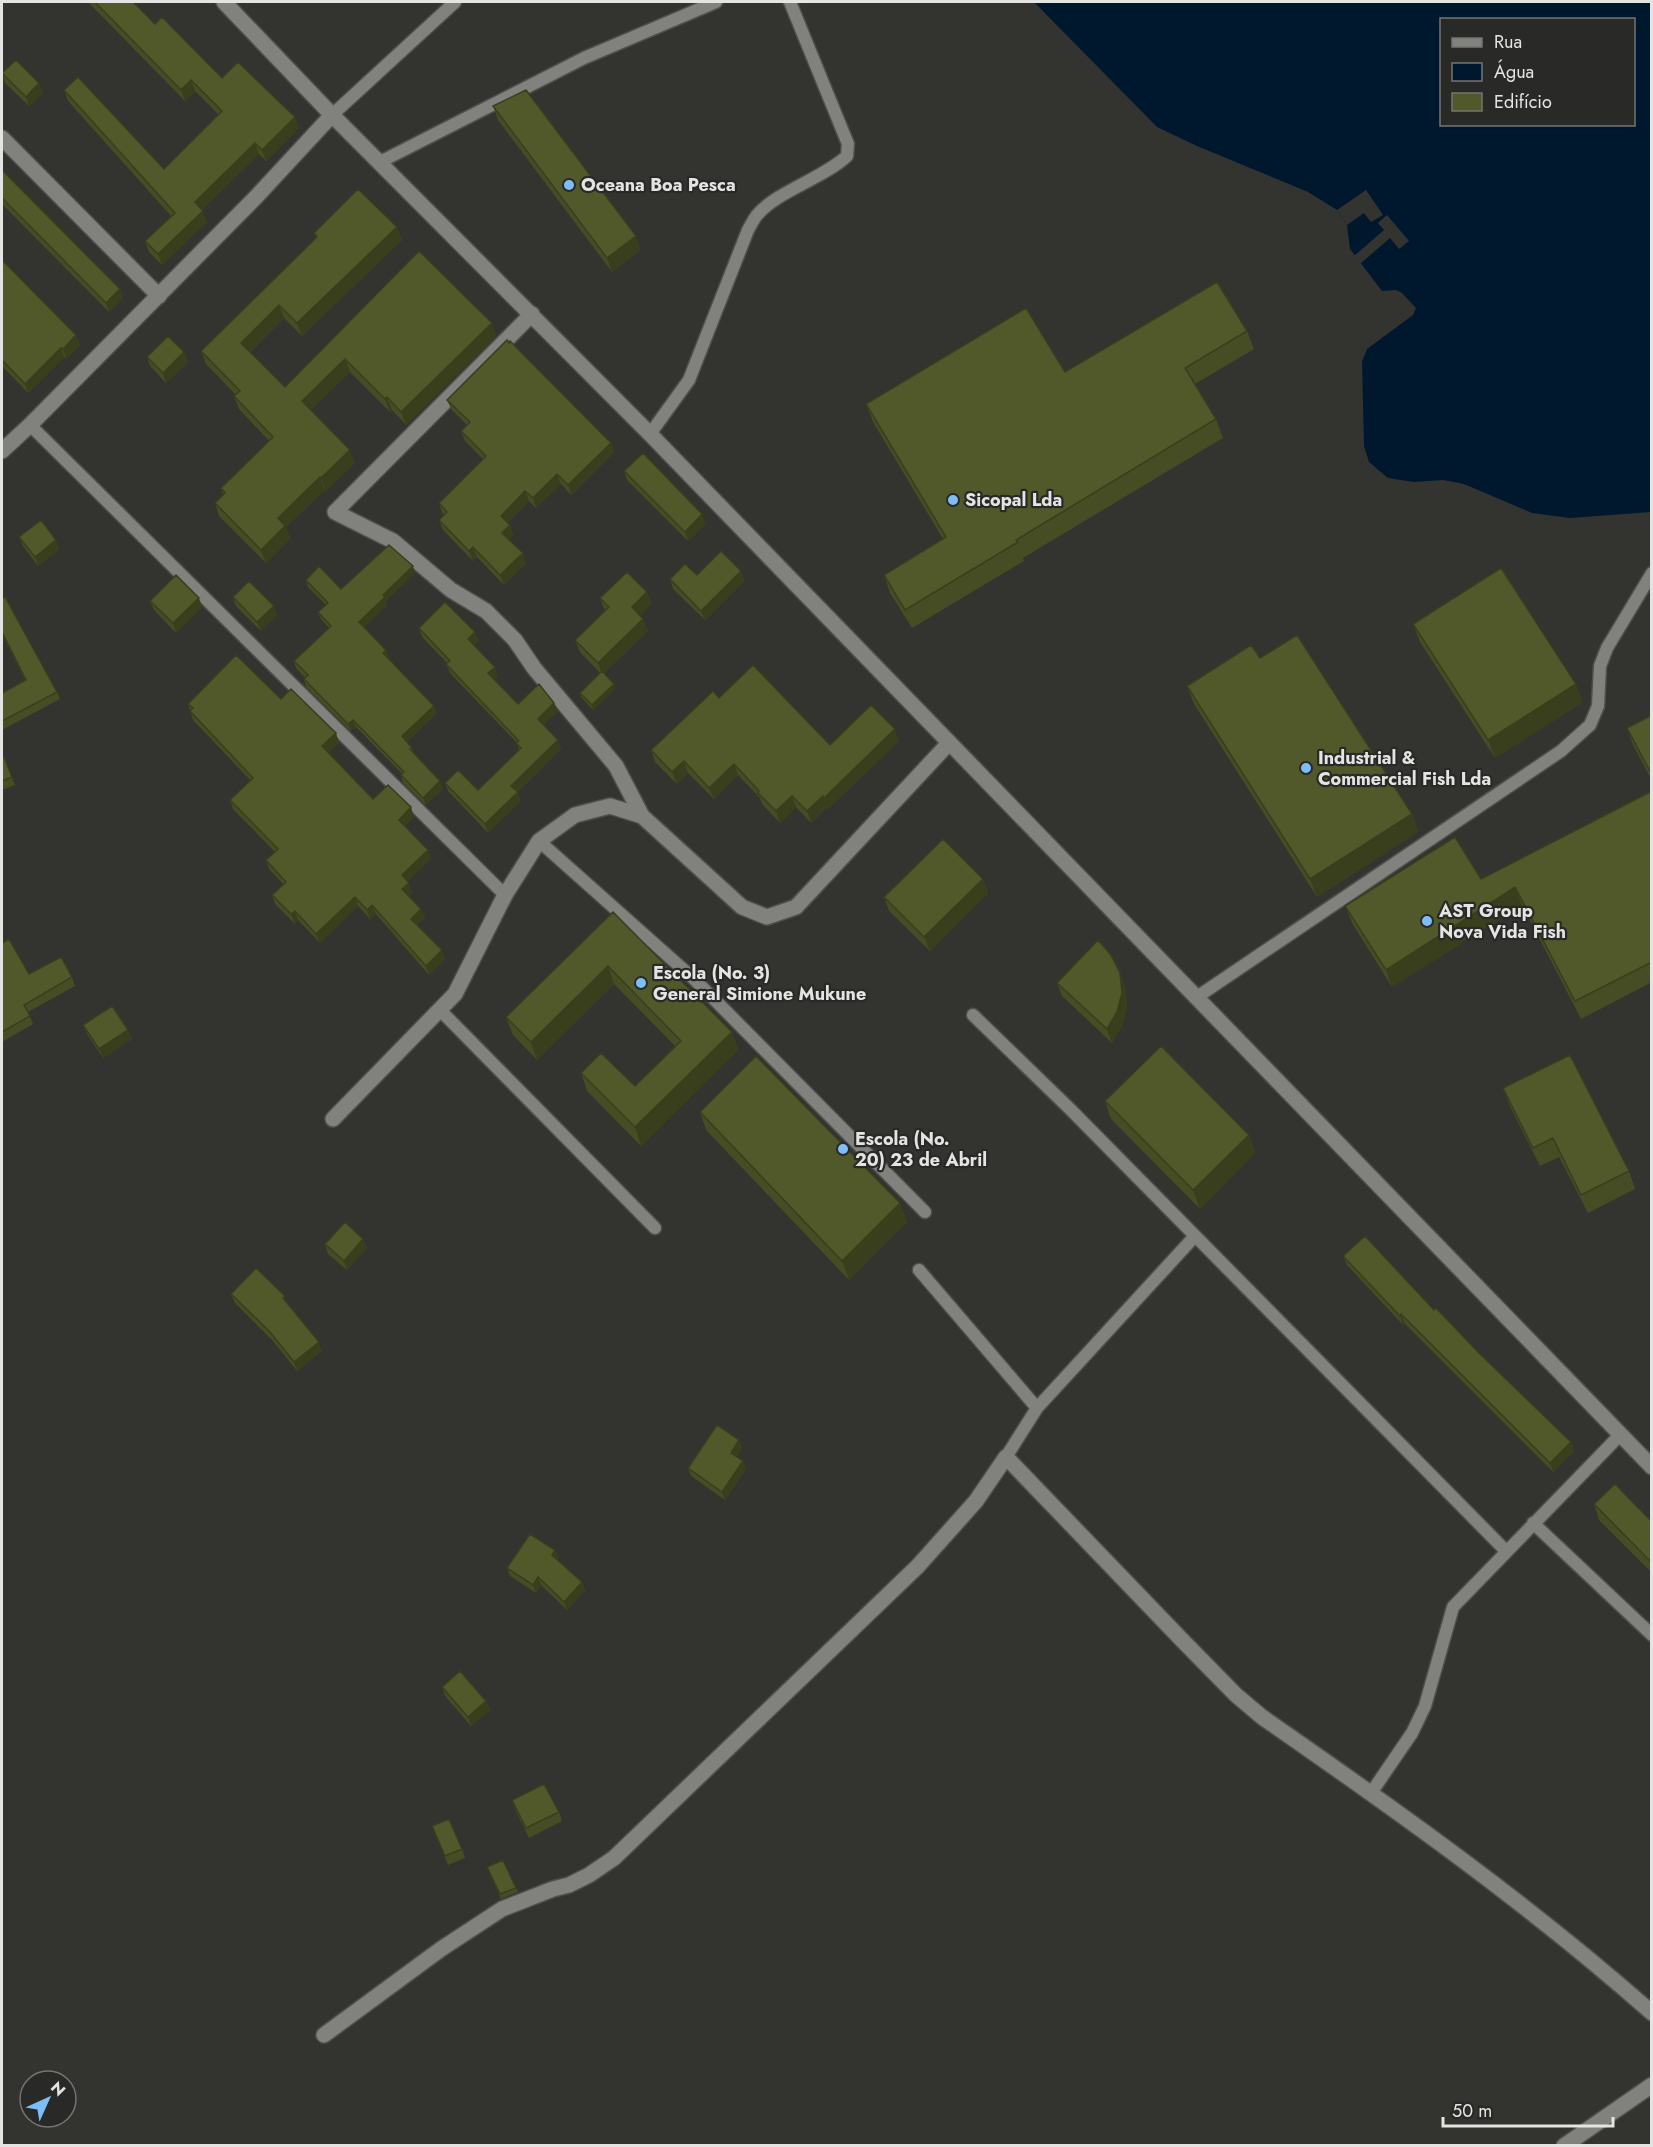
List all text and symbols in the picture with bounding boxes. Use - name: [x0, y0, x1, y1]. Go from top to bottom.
- legend: [1440, 18, 1635, 126]
- text: Rua: [1494, 29, 1522, 55]
- text: Água: [1494, 59, 1534, 85]
- text: Edifício: [1494, 89, 1552, 115]
- place label: Oceana Boa Pesca: [581, 172, 736, 198]
- marker: Oceana Boa Pesca: [562, 178, 576, 192]
- place label: Sicopal Lda: [965, 487, 1062, 513]
- marker: Sicopal Lda: [946, 493, 960, 507]
- place label: Industrial & Commercial Fish Lda: [1318, 745, 1491, 792]
- marker: Industrial & Commercial Fish Lda: [1299, 761, 1313, 775]
- place label: AST Group Nova Vida Fish: [1438, 898, 1566, 945]
- marker: AST Group Nova Vida Fish: [1420, 914, 1434, 928]
- place label: Escola (No. 3) General Simione Mukune: [653, 960, 866, 1007]
- marker: Escola (No. 3) General Simione Mukune: [634, 976, 648, 990]
- place label: Escola (No. 20) 23 de Abril: [855, 1126, 987, 1173]
- marker: Escola (No. 20) 23 de Abril: [836, 1142, 850, 1156]
- north arrow: [18, 2069, 78, 2129]
- text: N: [46, 2076, 71, 2101]
- scale bar: [1443, 2090, 1612, 2128]
- text: 50 m: [1452, 2098, 1492, 2124]

